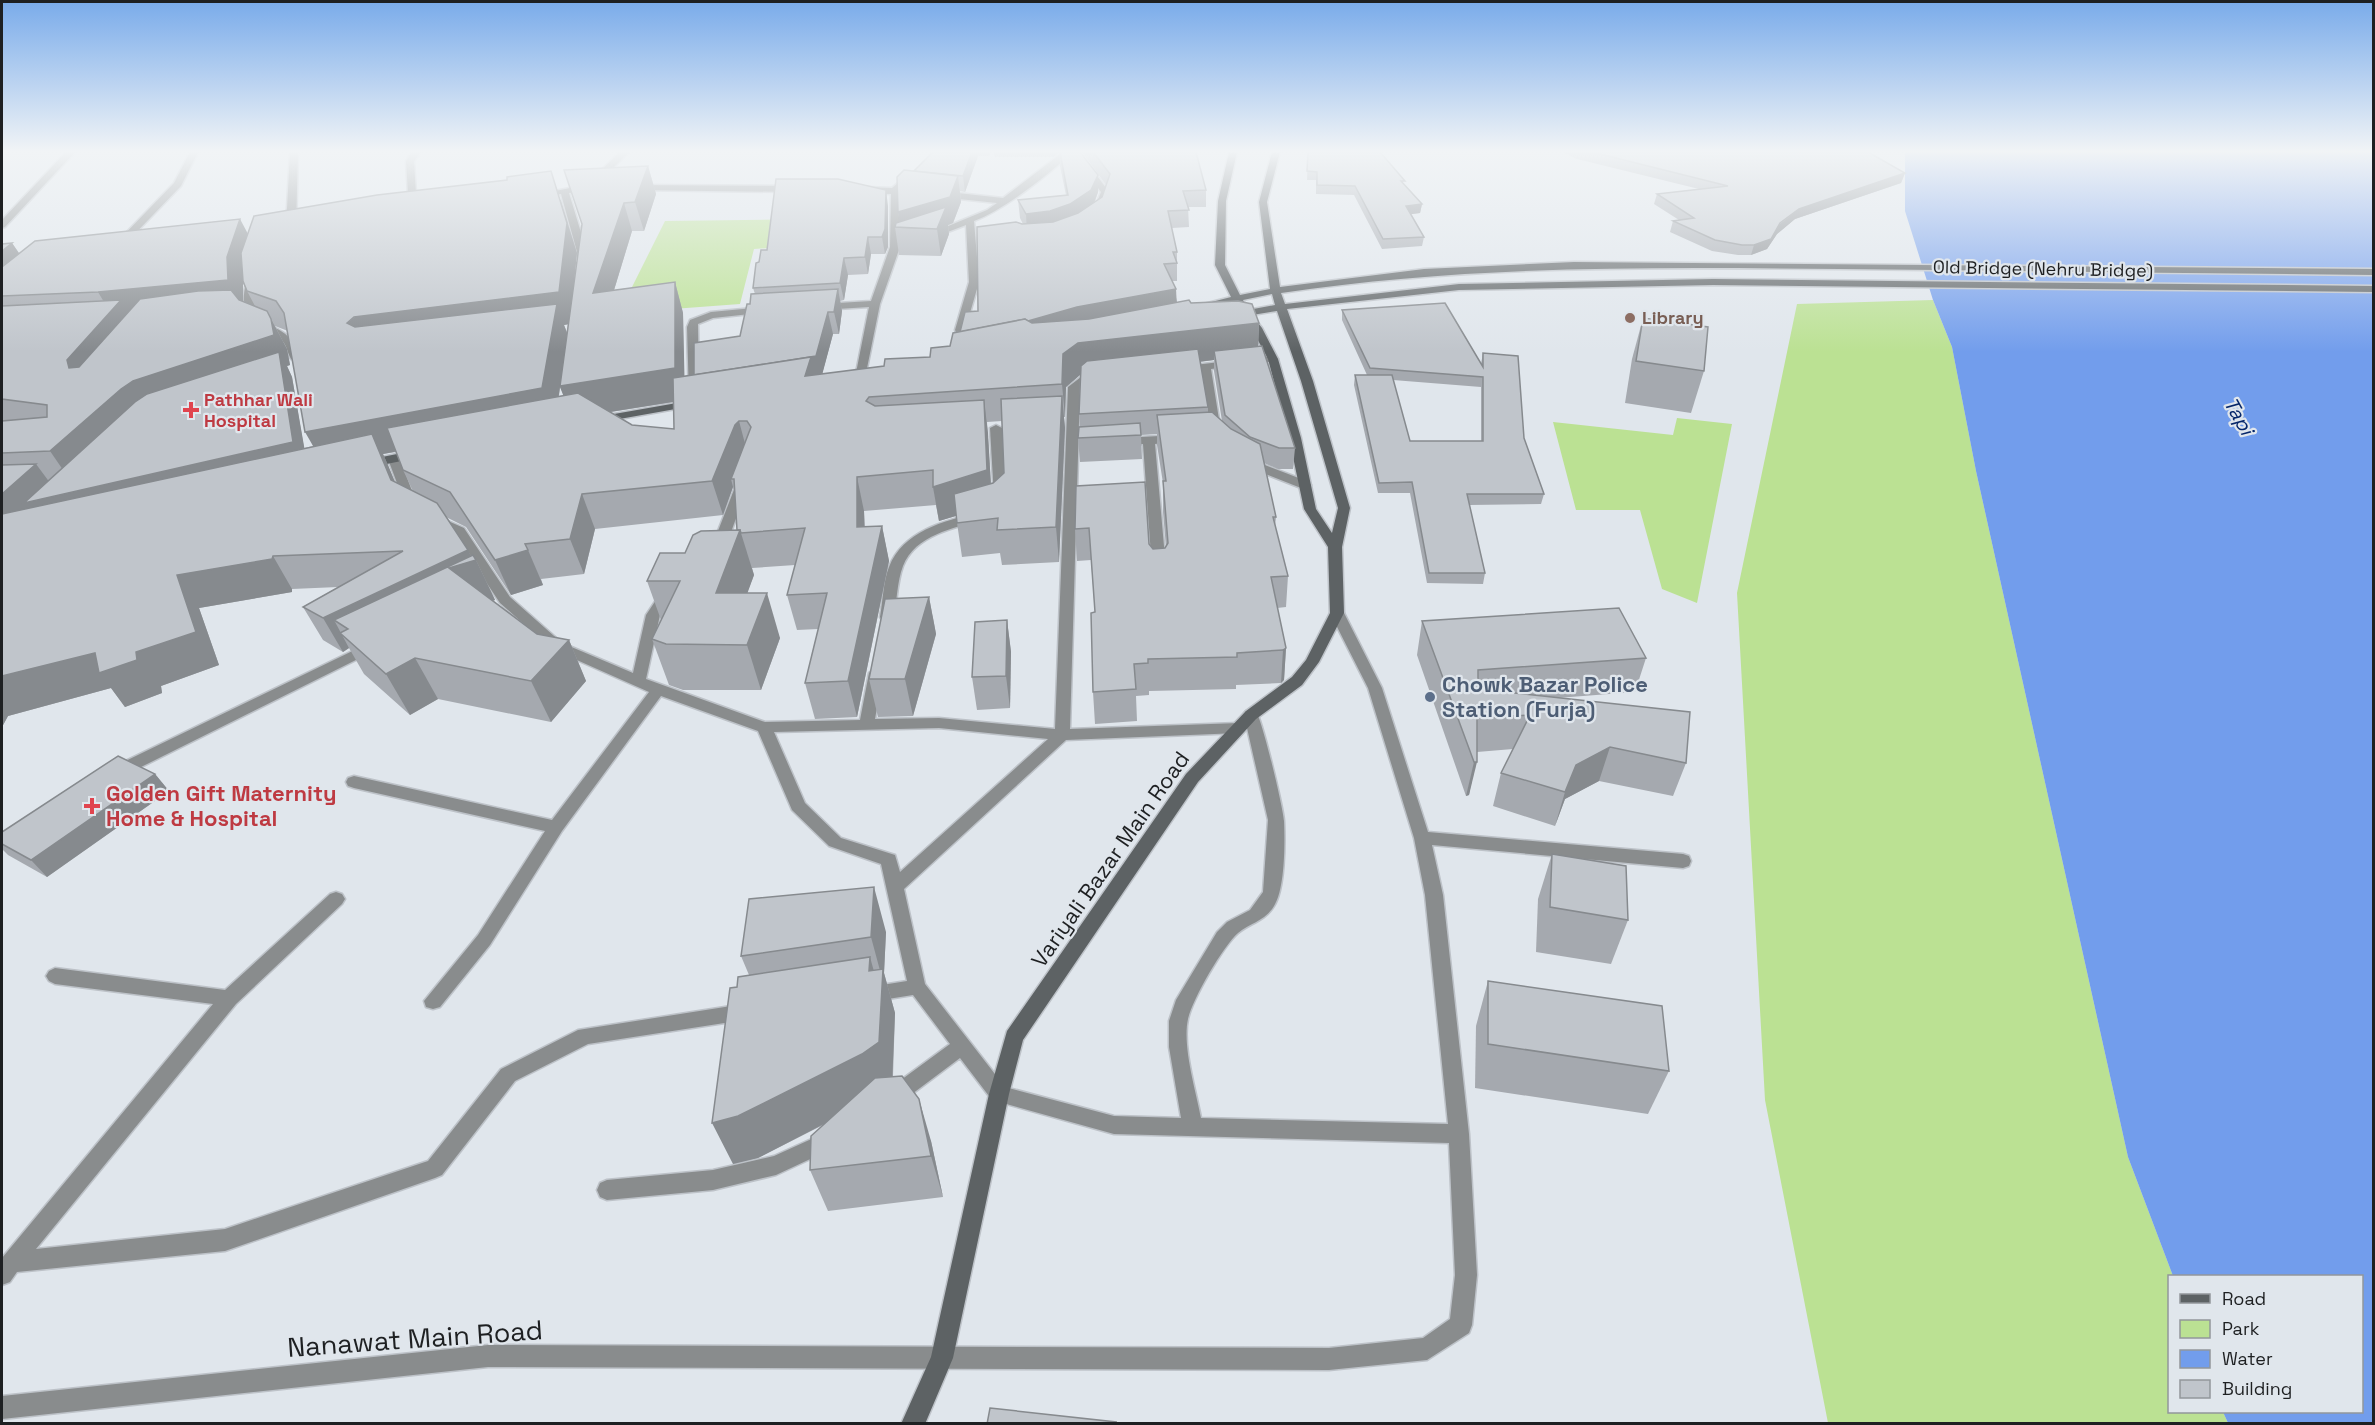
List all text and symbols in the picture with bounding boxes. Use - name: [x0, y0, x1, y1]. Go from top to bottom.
- street label: Old Bridge (Nehru Bridge): [1933, 255, 2153, 282]
- place label: Library: [1642, 306, 1704, 329]
- marker: Library: [1623, 311, 1637, 325]
- place label: Pathhar Wali Hospital: [204, 388, 313, 432]
- water label: Tapi: [2218, 393, 2261, 441]
- marker: Pathhar Wali Hospital: [182, 401, 200, 419]
- place label: Chowk Bazar Police Station (Furja): [1442, 670, 1648, 723]
- marker: Chowk Bazar Police Station (Furja): [1423, 690, 1437, 704]
- street label: Variyali Bazar Main Road: [1025, 746, 1195, 972]
- place label: Golden Gift Maternity Home & Hospital: [106, 779, 337, 832]
- marker: Golden Gift Maternity Home & Hospital: [83, 797, 101, 815]
- legend: [2168, 1275, 2363, 1413]
- text: Road: [2222, 1287, 2266, 1310]
- street label: Nanawat Main Road: [286, 1312, 544, 1365]
- text: Park: [2222, 1317, 2260, 1340]
- text: Water: [2222, 1347, 2273, 1370]
- text: Building: [2222, 1377, 2292, 1400]

